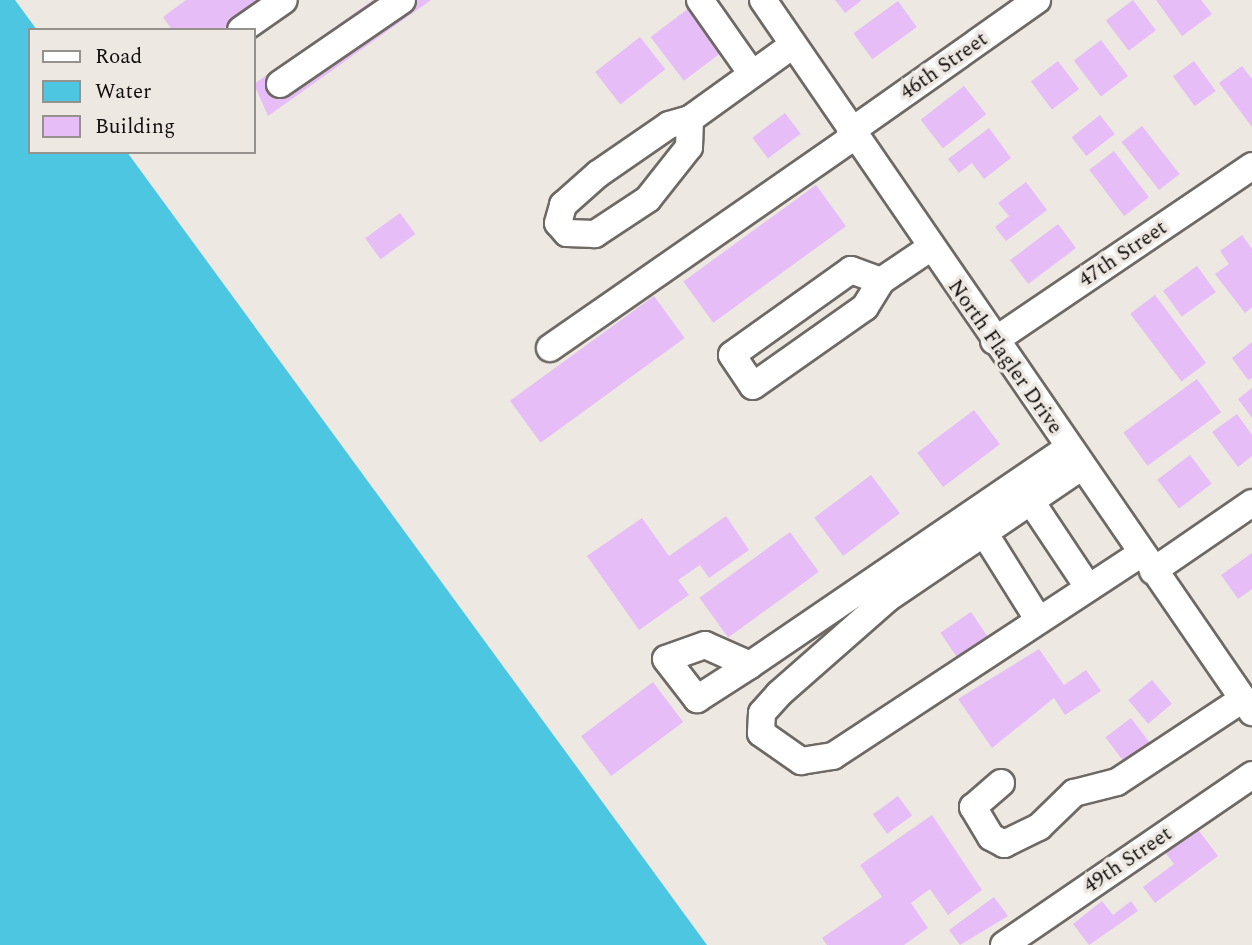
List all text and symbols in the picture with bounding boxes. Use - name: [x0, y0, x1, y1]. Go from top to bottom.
- street label: 46th Street: [895, 27, 993, 105]
- legend: [28, 28, 256, 154]
- text: Road: [95, 41, 142, 73]
- text: Water: [95, 76, 151, 108]
- text: Building: [95, 111, 175, 143]
- street label: 47th Street: [1074, 215, 1172, 293]
- street label: North Flagler Drive: [942, 275, 1068, 439]
- street label: 49th Street: [1079, 821, 1177, 899]

